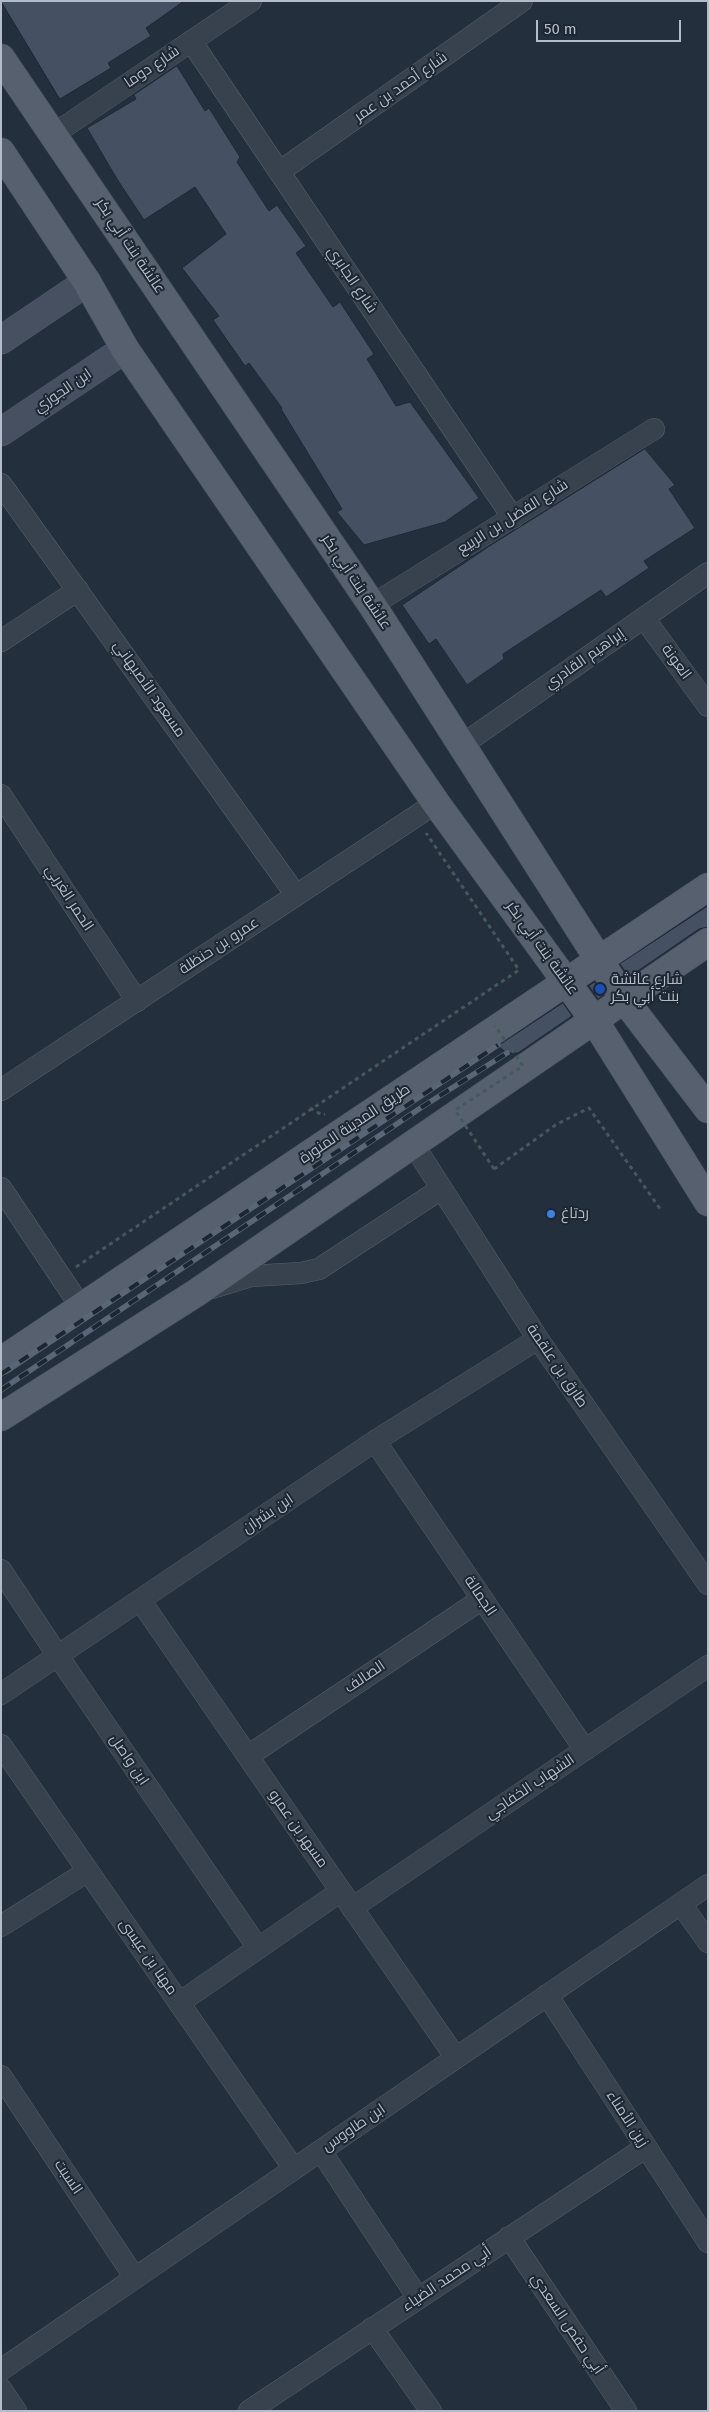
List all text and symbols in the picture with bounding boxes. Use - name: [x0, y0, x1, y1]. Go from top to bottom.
- scale bar: [539, 10, 684, 42]
- text: 50 m: [544, 20, 577, 38]
- street label: شارع دوما: [121, 42, 183, 92]
- street label: شارع أحمد بن عمر: [351, 48, 451, 126]
- street label: عائشة بنت أبي بكر: [91, 195, 169, 297]
- street label: شارع الجابري: [323, 243, 381, 317]
- street label: ابن الجوزي: [31, 365, 95, 417]
- street label: شارع الفضل بن الربيع: [454, 476, 572, 558]
- street label: عائشة بنت أبي بكر: [317, 531, 395, 633]
- street label: إبراهيم القادري: [542, 625, 628, 693]
- street label: مسعود الأصبهاني: [109, 637, 189, 741]
- street label: العونة: [657, 641, 695, 683]
- street label: الحمر الغربي: [41, 862, 97, 934]
- street label: عائشة بنت أبي بكر: [502, 898, 582, 998]
- street label: عمرو بن حنظلة: [176, 914, 262, 978]
- place label: شارع عائشة بنت أبي بكر: [611, 971, 683, 1006]
- marker: شارع عائشة بنت أبي بكر: [593, 982, 607, 996]
- street label: طريق المدينة المنورة: [296, 1080, 414, 1168]
- place label: ردتاغ: [561, 1205, 589, 1223]
- marker: ردتاغ: [545, 1208, 557, 1220]
- street label: طارق بن علقمة: [522, 1321, 592, 1411]
- street label: ابن بشران: [239, 1490, 297, 1538]
- street label: الجمالة: [460, 1573, 500, 1619]
- street label: الصالف: [341, 1657, 389, 1697]
- street label: ابن واصل: [105, 1731, 153, 1789]
- street label: الشهاب الخفاجي: [482, 1750, 578, 1824]
- street label: مسهر بن عمرو: [265, 1787, 331, 1871]
- street label: مهنا بن عيسى: [115, 1915, 181, 1999]
- street label: زين الأمناء: [602, 2087, 652, 2151]
- street label: ابن طاووس: [319, 2100, 389, 2156]
- street label: السبت: [50, 2156, 86, 2198]
- street label: أبي محمد الضياء: [399, 2242, 495, 2316]
- street label: أبي حفص السعدي: [527, 2270, 607, 2378]

